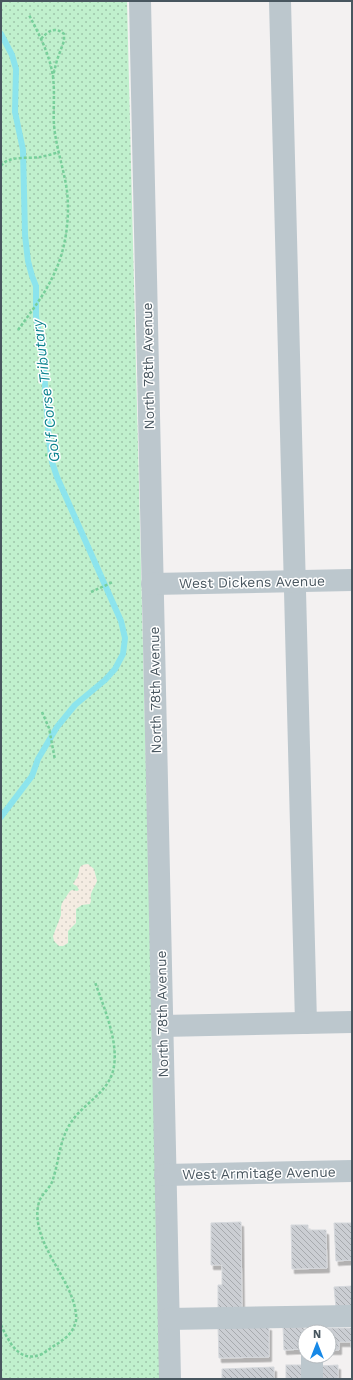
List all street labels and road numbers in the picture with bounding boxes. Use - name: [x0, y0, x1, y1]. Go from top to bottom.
- street label: North 78th Avenue: [139, 302, 157, 430]
- street label: West Dickens Avenue: [179, 573, 325, 591]
- street label: North 78th Avenue: [146, 626, 164, 754]
- street label: North 78th Avenue: [153, 950, 171, 1078]
- street label: West Armitage Avenue: [182, 1164, 336, 1182]

